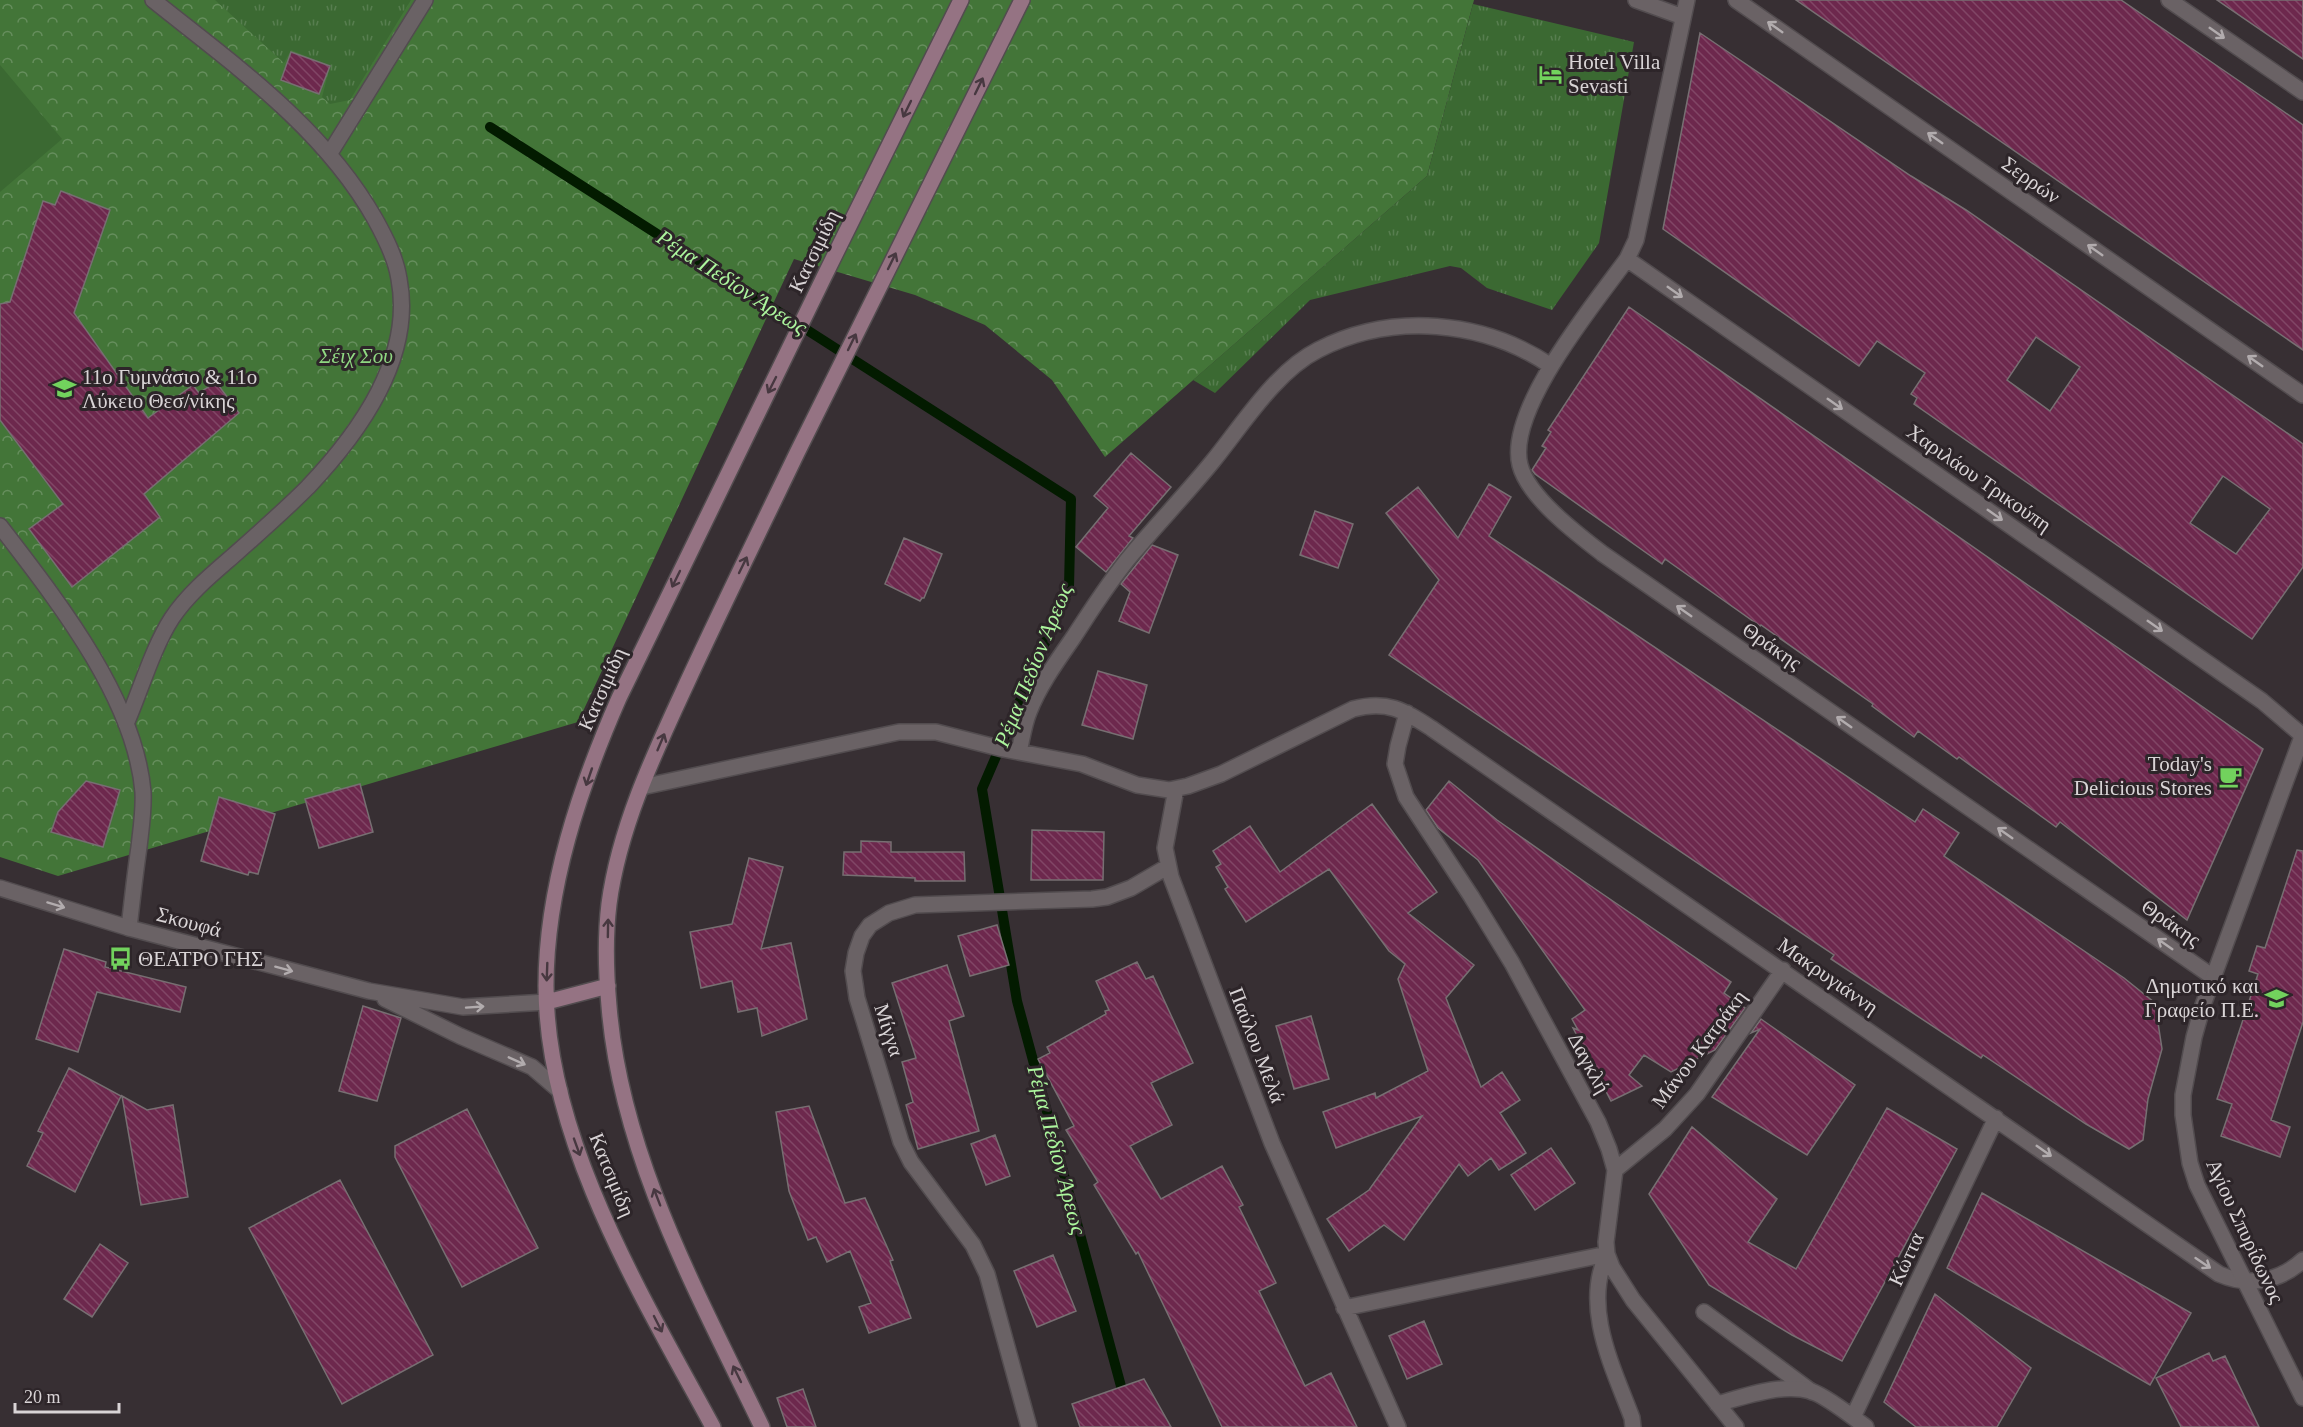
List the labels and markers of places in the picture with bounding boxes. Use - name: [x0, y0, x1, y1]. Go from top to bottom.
- place label: Hotel Villa Sevasti: [1568, 50, 1661, 98]
- hotel icon: Hotel Villa Sevasti: [1537, 61, 1563, 87]
- place label: 11ο Γυμνάσιο & 11ο Λύκειο Θεσ/νίκης: [82, 365, 257, 413]
- school or university icon: 11ο Γυμνάσιο & 11ο Λύκειο Θεσ/νίκης: [51, 376, 77, 402]
- place label: Today's Delicious Stores: [2074, 752, 2212, 800]
- cafe icon: Today's Delicious Stores: [2217, 763, 2243, 789]
- bus stop icon: ΘΕΑΤΡΟ ΓΗΣ: [107, 946, 133, 972]
- place label: ΘΕΑΤΡΟ ΓΗΣ: [138, 947, 263, 971]
- place label: Δημοτικό και Γραφείο Π.Ε.: [2145, 974, 2259, 1022]
- school or university icon: Δημοτικό και Γραφείο Π.Ε.: [2264, 985, 2290, 1011]

